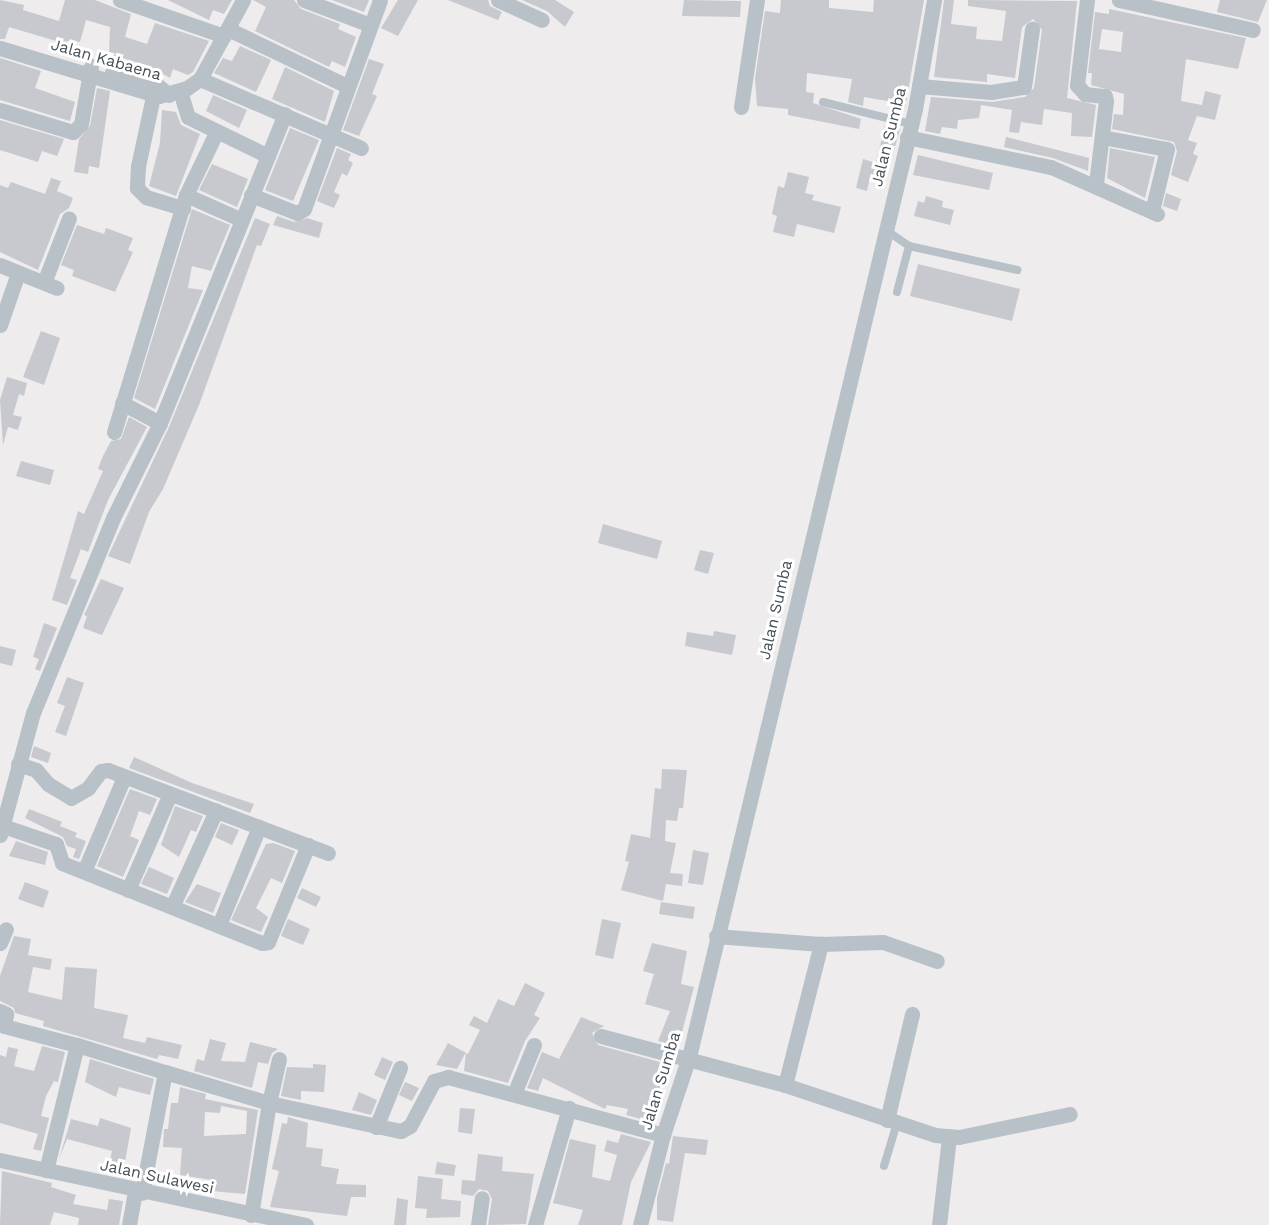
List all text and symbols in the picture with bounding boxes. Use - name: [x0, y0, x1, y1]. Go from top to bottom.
- street label: Jalan Kabaena: [49, 35, 163, 85]
- street label: Jalan Sumba: [867, 85, 911, 189]
- street label: Jalan Sumba: [755, 558, 797, 662]
- street label: Jalan Sumba: [637, 1030, 685, 1132]
- street label: Jalan Sulawesi: [98, 1156, 216, 1198]

